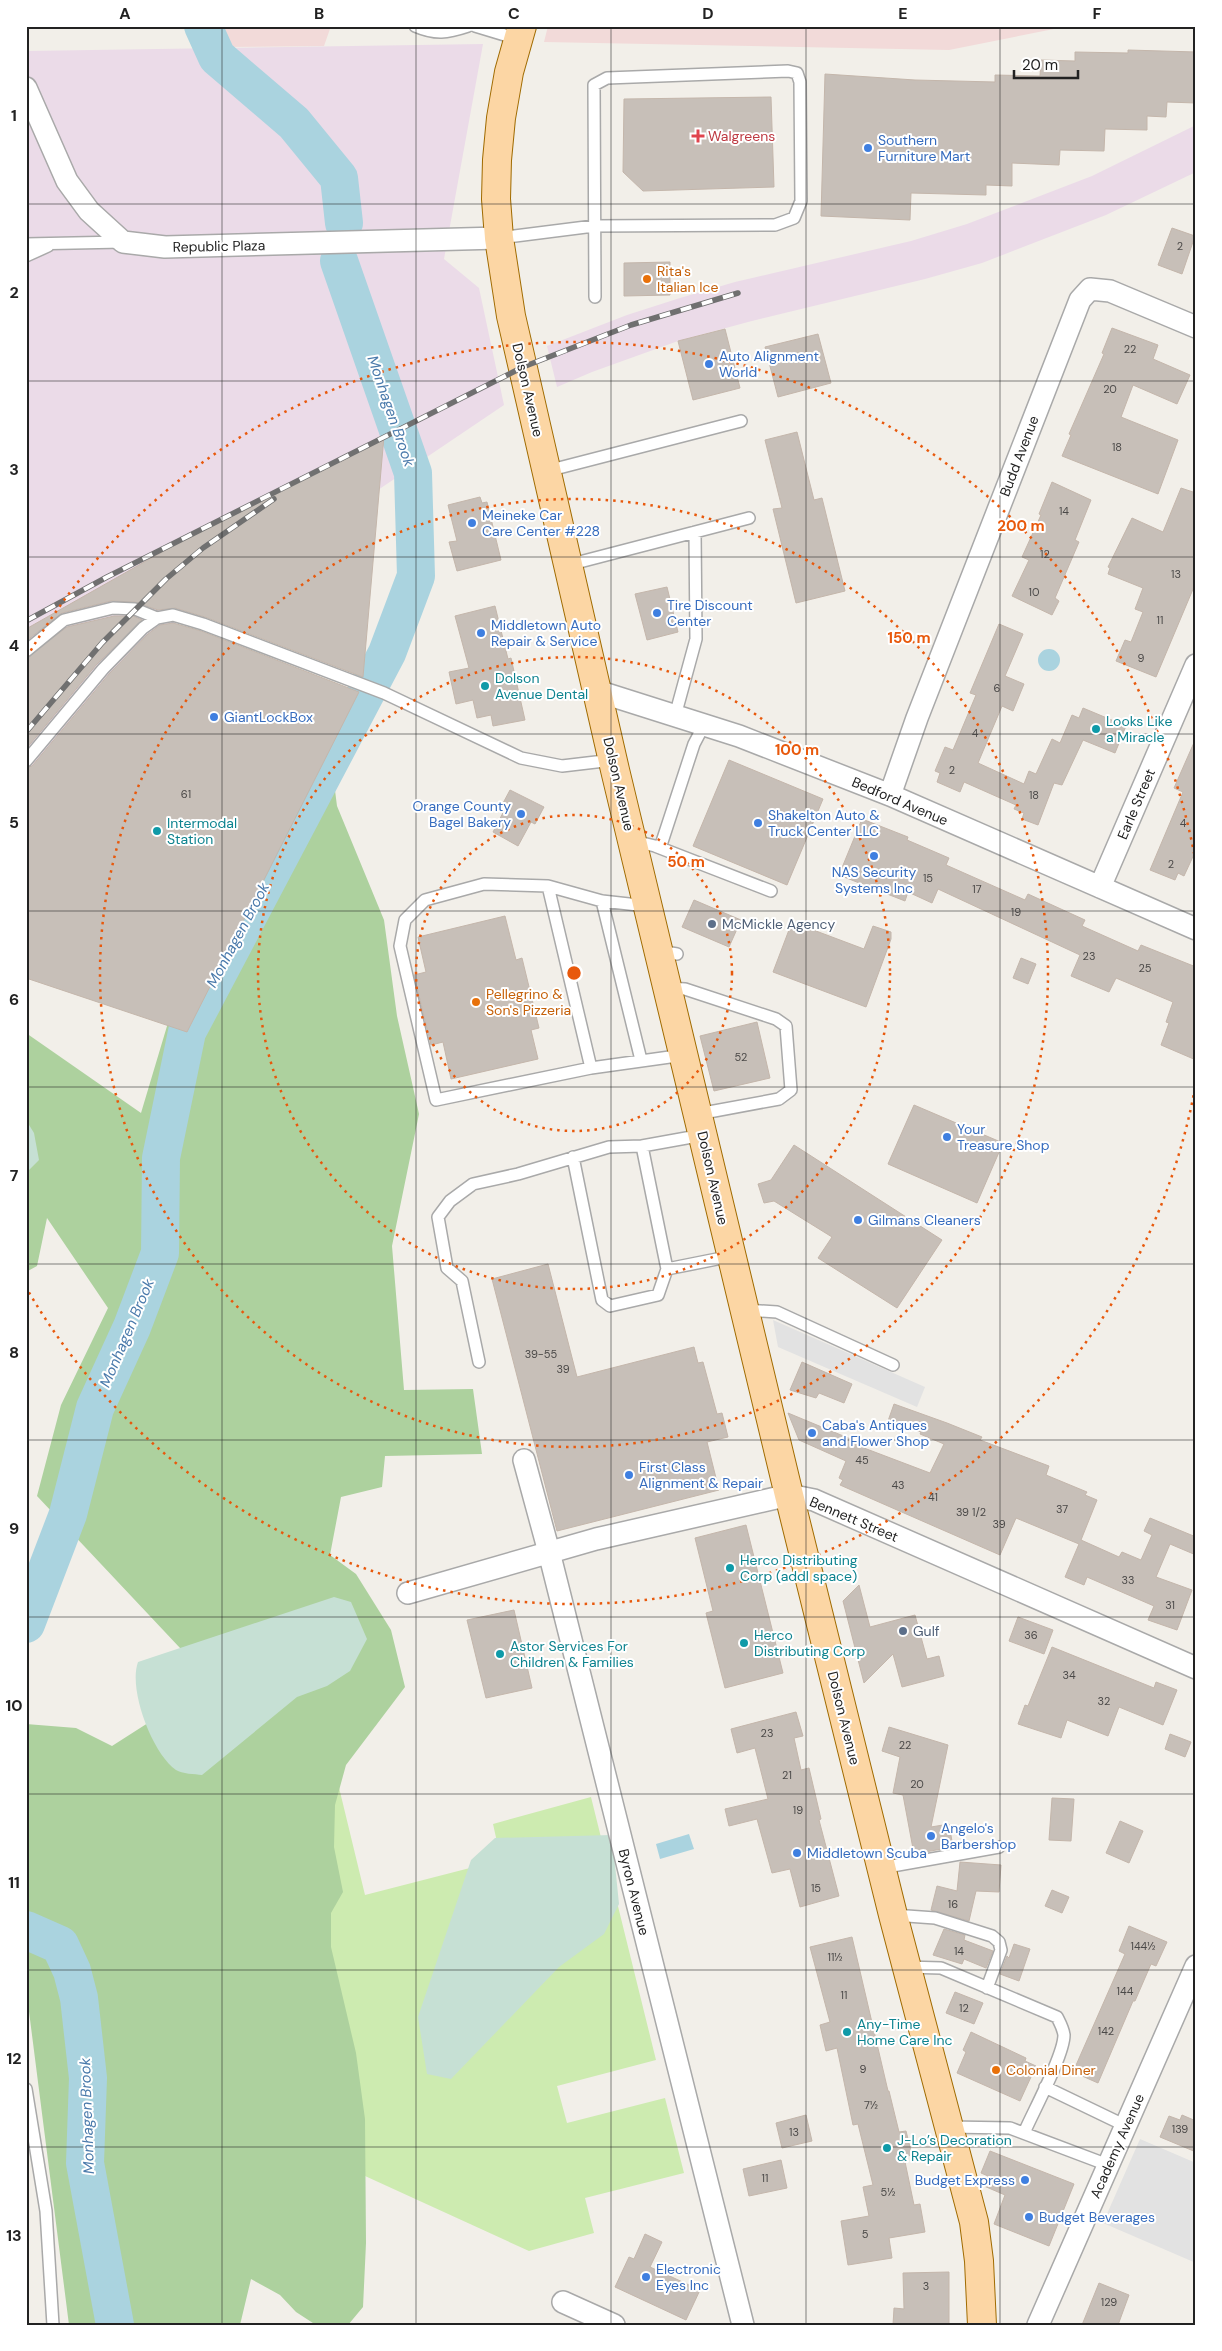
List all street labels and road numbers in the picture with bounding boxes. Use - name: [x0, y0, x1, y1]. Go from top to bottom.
- street label: Republic Plaza: [173, 236, 265, 256]
- street label: Dolson Avenue: [508, 341, 548, 439]
- street label: Budd Avenue: [995, 413, 1043, 499]
- street label: Dolson Avenue: [599, 735, 639, 833]
- street label: Earle Street: [1113, 766, 1159, 842]
- street label: Bedford Avenue: [849, 773, 951, 829]
- street label: Dolson Avenue: [693, 1129, 733, 1227]
- street label: Bennett Street: [807, 1492, 901, 1546]
- street label: Dolson Avenue: [824, 1669, 864, 1767]
- street label: Byron Avenue: [615, 1847, 653, 1937]
- street label: Academy Avenue: [1086, 2091, 1148, 2201]

